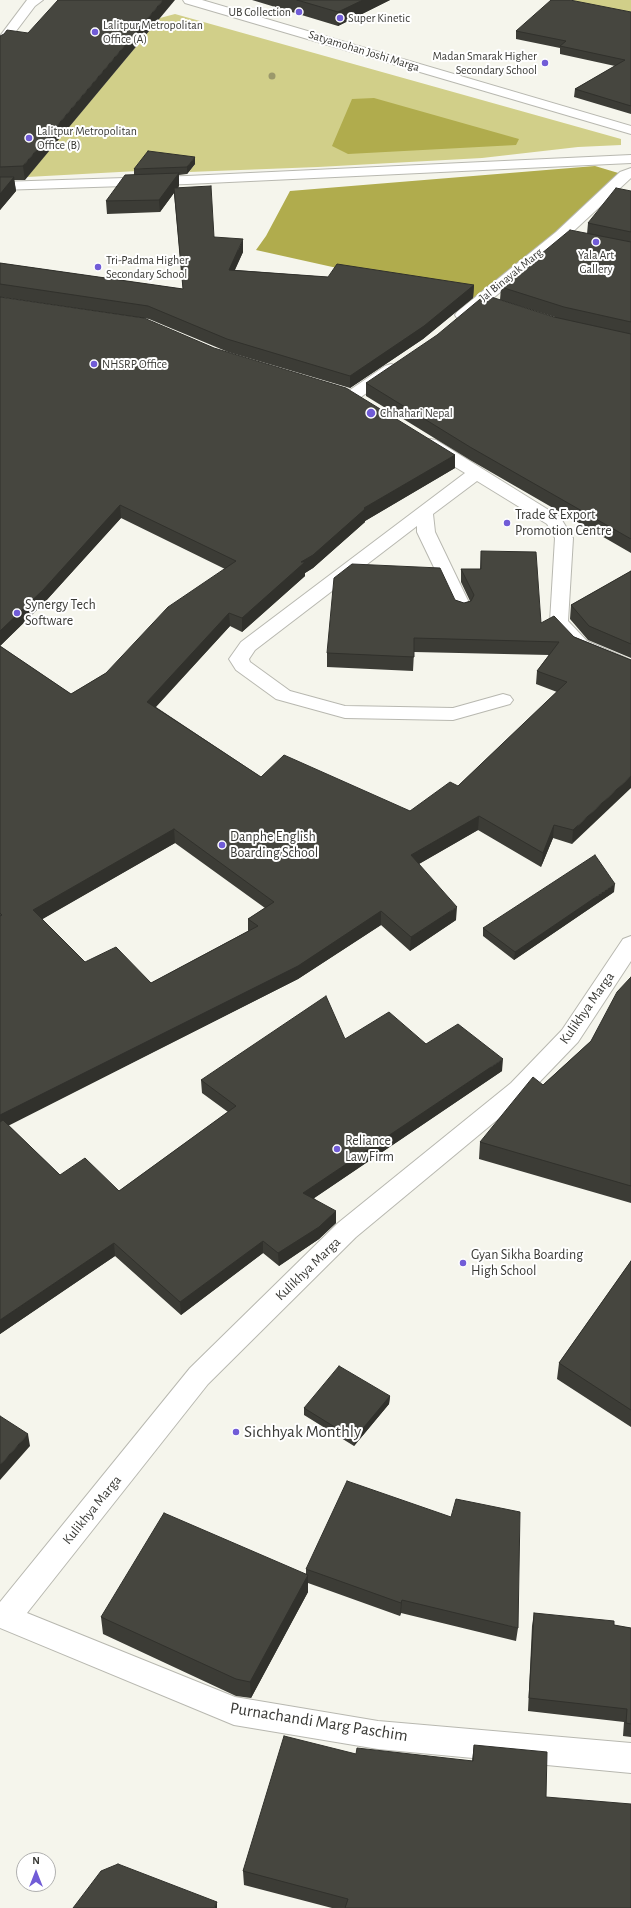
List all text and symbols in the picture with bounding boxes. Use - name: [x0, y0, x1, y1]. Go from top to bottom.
- place label: UB Collection: [228, 5, 291, 19]
- marker: UB Collection: [294, 7, 304, 17]
- place label: Super Kinetic: [348, 11, 410, 25]
- marker: Super Kinetic: [335, 13, 345, 23]
- place label: Lalitpur Metropolitan Office (A): [103, 18, 203, 46]
- marker: Lalitpur Metropolitan Office (A): [90, 27, 100, 37]
- street label: Satyamohan Joshi Marga: [307, 27, 421, 75]
- place label: Madan Smarak Higher Secondary School: [432, 49, 537, 77]
- marker: Madan Smarak Higher Secondary School: [540, 58, 550, 68]
- place label: Lalitpur Metropolitan Office (B): [37, 124, 137, 152]
- marker: Lalitpur Metropolitan Office (B): [24, 133, 34, 143]
- marker: Yala Art Gallery: [591, 237, 601, 247]
- street label: Jal Binayak Marg: [476, 245, 546, 305]
- place label: Yala Art Gallery: [578, 248, 614, 276]
- place label: Tri-Padma Higher Secondary School: [106, 253, 189, 281]
- marker: Tri-Padma Higher Secondary School: [93, 262, 103, 272]
- place label: NHSRP Office: [102, 357, 167, 371]
- marker: NHSRP Office: [89, 359, 99, 369]
- place label: Chhahari Nepal: [380, 406, 453, 420]
- marker: Chhahari Nepal: [365, 407, 377, 419]
- place label: Trade & Export Promotion Centre: [515, 507, 612, 540]
- marker: Trade & Export Promotion Centre: [502, 518, 512, 528]
- place label: Synergy Tech Software: [25, 597, 96, 630]
- marker: Synergy Tech Software: [12, 608, 22, 618]
- place label: Danphe English Boarding School: [230, 829, 318, 862]
- marker: Danphe English Boarding School: [217, 840, 227, 850]
- street label: Kulikhya Marga: [556, 969, 618, 1047]
- place label: Reliance Law Firm: [345, 1133, 394, 1166]
- marker: Reliance Law Firm: [332, 1144, 342, 1154]
- street label: Kulikhya Marga: [272, 1234, 344, 1304]
- place label: Gyan Sikha Boarding High School: [471, 1247, 583, 1280]
- marker: Gyan Sikha Boarding High School: [458, 1258, 468, 1268]
- place label: Sichhyak Monthly: [244, 1422, 361, 1442]
- marker: Sichhyak Monthly: [231, 1427, 241, 1437]
- street label: Kulikhya Marga: [59, 1472, 125, 1548]
- street label: Purnachandi Marg Paschim: [229, 1698, 409, 1746]
- north arrow: [16, 1852, 56, 1892]
- text: N: [32, 1855, 40, 1866]

